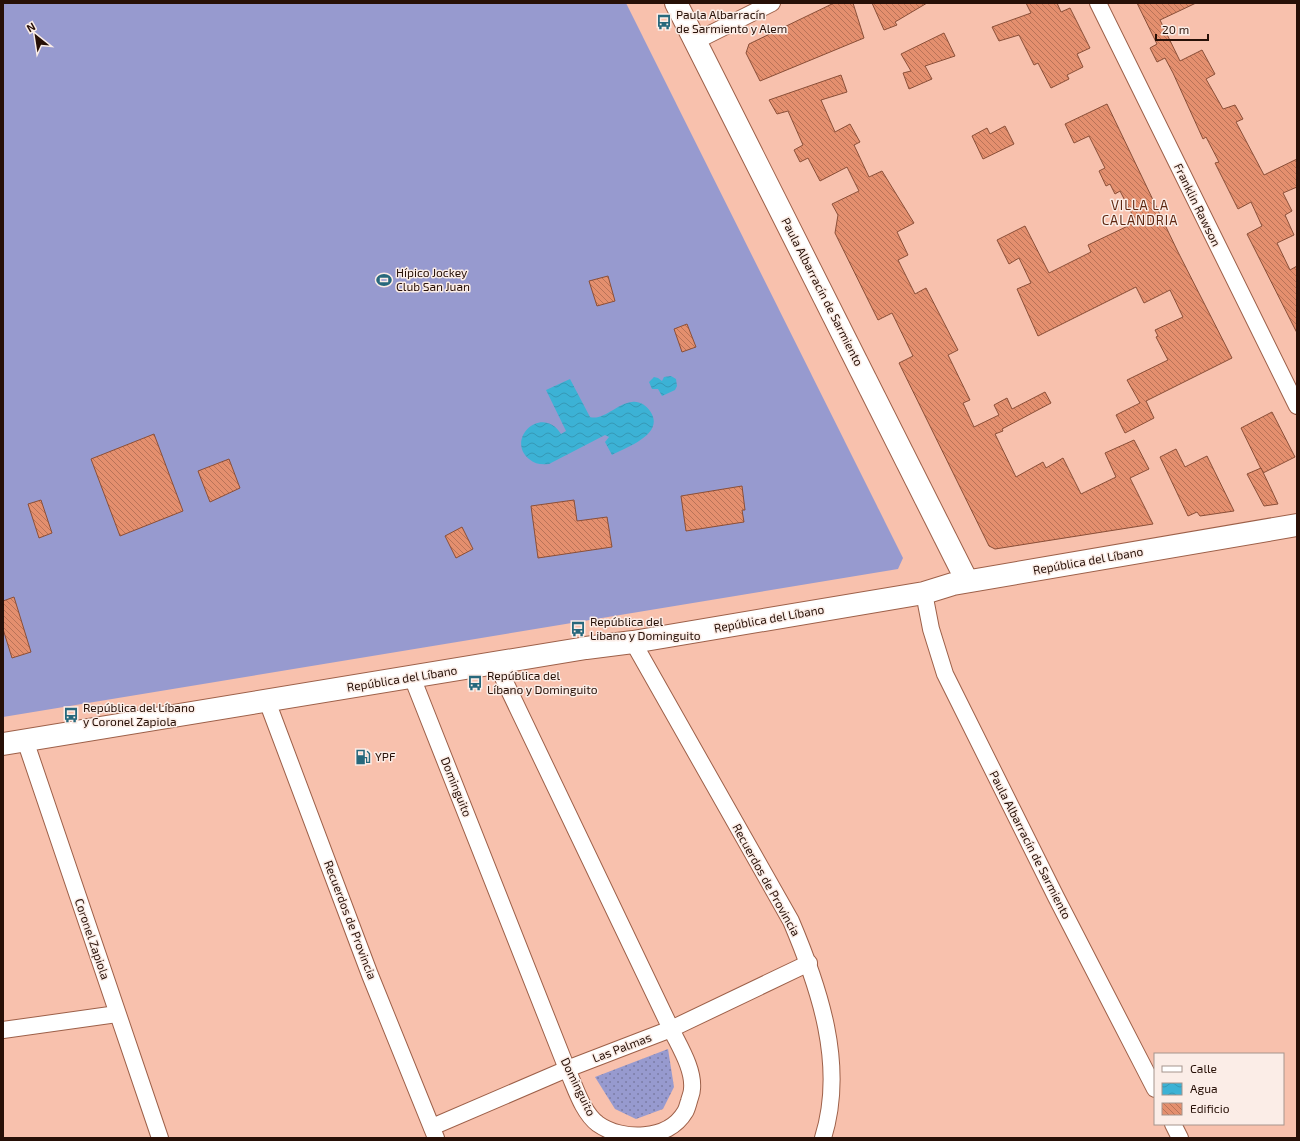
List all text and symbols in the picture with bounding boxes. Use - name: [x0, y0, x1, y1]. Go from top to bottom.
- place label: Paula Albarracín de Sarmiento y Alem: [676, 7, 787, 35]
- bus stop icon: Paula Albarracín de Sarmiento y Alem: [655, 13, 673, 31]
- north arrow: [16, 16, 56, 56]
- scale bar: [1156, 16, 1208, 42]
- text: N: [24, 19, 37, 35]
- text: 20 m: [1162, 22, 1189, 36]
- street label: Franklin Rawson: [1172, 161, 1224, 248]
- district label: VILLA LA CALANDRIA: [1102, 197, 1178, 228]
- street label: Paula Albarracín de Sarmiento: [779, 215, 867, 368]
- place label: Hípico Jockey Club San Juan: [396, 265, 470, 293]
- sports icon: Hípico Jockey Club San Juan: [375, 271, 393, 289]
- street label: República del Líbano: [1032, 543, 1144, 577]
- street label: República del Líbano: [713, 601, 825, 635]
- place label: República del Libano y Dominguito: [590, 614, 701, 642]
- bus stop icon: República del Libano y Dominguito: [569, 620, 587, 638]
- street label: República del Líbano: [346, 662, 458, 694]
- place label: República del Líbano y Dominguito: [487, 668, 598, 696]
- bus stop icon: República del Líbano y Dominguito: [466, 674, 484, 692]
- place label: República del Líbano y Coronel Zapiola: [83, 700, 195, 728]
- bus stop icon: República del Líbano y Coronel Zapiola: [62, 706, 80, 724]
- fuel station icon: YPF: [354, 748, 372, 766]
- place label: YPF: [375, 749, 396, 763]
- street label: Dominguito: [439, 755, 475, 819]
- street label: Paula Albarracín de Sarmiento: [987, 768, 1075, 921]
- street label: Recuerdos de Provincia: [730, 821, 804, 938]
- street label: Recuerdos de Provincia: [322, 858, 380, 981]
- street label: Coronel Zapiola: [73, 896, 113, 981]
- street label: Las Palmas: [590, 1029, 653, 1065]
- legend: [1154, 1053, 1284, 1125]
- street label: Dominguito: [559, 1055, 599, 1118]
- text: Calle: [1190, 1061, 1217, 1075]
- text: Agua: [1190, 1081, 1218, 1095]
- text: Edificio: [1190, 1101, 1230, 1115]

